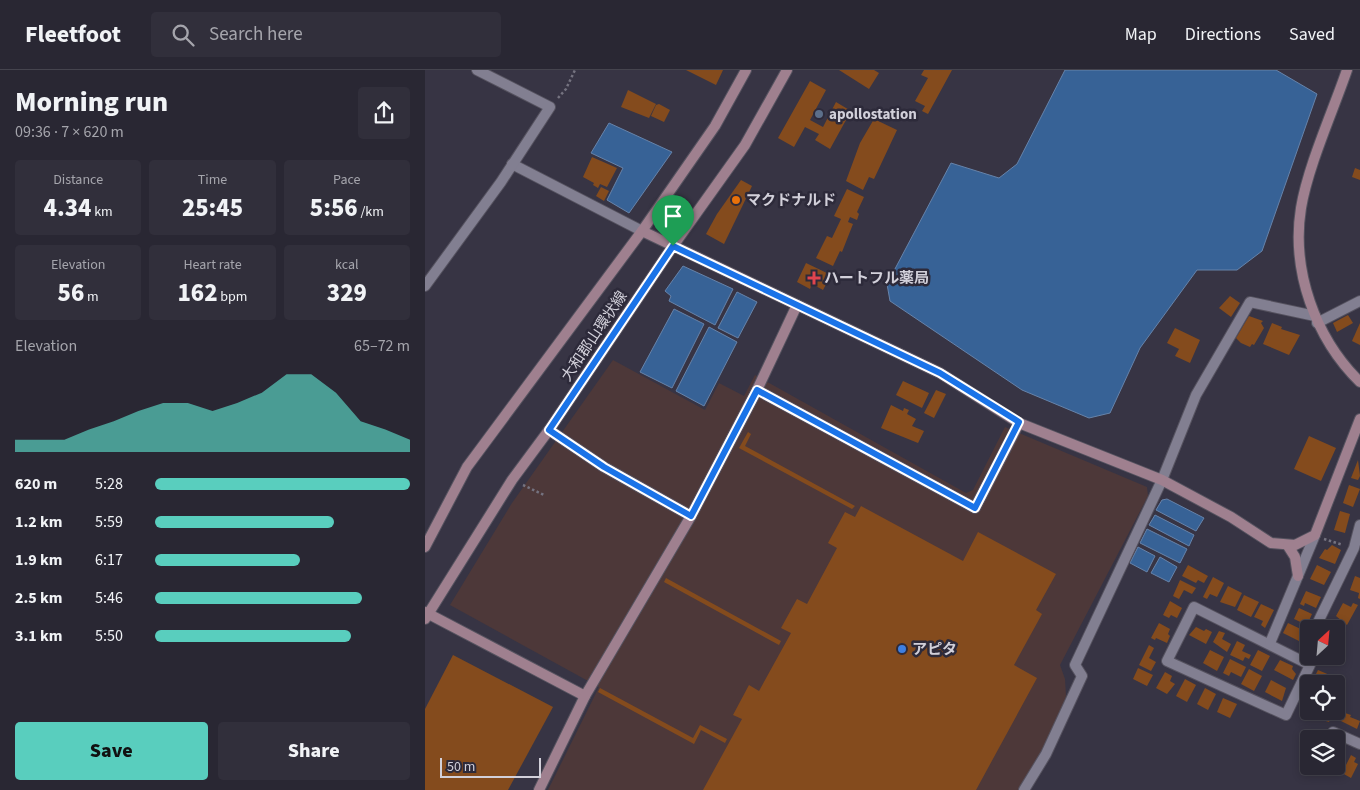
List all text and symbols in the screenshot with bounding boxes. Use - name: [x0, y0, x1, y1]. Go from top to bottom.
- search box: [151, 12, 501, 57]
- text: Fleetfoot: [25, 17, 121, 52]
- icon: search: [169, 21, 197, 49]
- text: Search here: [209, 21, 303, 48]
- text: Map: [1125, 22, 1157, 47]
- text: Directions: [1185, 22, 1261, 47]
- text: Saved: [1289, 22, 1335, 47]
- text: Morning run: [15, 82, 168, 122]
- button: share: [358, 87, 410, 139]
- place label: apollostation: [829, 104, 917, 125]
- marker: apollostation: [813, 108, 825, 120]
- text: 09:36 · 7 × 620 m: [15, 121, 124, 143]
- text: Distance: [53, 170, 103, 190]
- text: Time: [198, 170, 227, 190]
- text: Pace: [333, 170, 361, 190]
- text: 4.34: [44, 190, 91, 226]
- text: 25:45: [182, 190, 243, 226]
- text: 5:56: [310, 190, 358, 226]
- place label: マクドナルド: [746, 190, 836, 211]
- marker: マクドナルド: [730, 194, 742, 206]
- pin: [652, 195, 694, 246]
- text: km: [91, 202, 113, 222]
- text: /km: [358, 202, 384, 222]
- icon: arrive: [659, 202, 687, 230]
- text: Elevation: [51, 255, 105, 275]
- text: Heart rate: [183, 255, 242, 275]
- text: kcal: [335, 255, 359, 275]
- place label: ハートフル薬局: [824, 268, 929, 289]
- marker: ハートフル薬局: [808, 272, 820, 284]
- text: 56: [58, 275, 84, 311]
- text: 162: [178, 275, 218, 311]
- text: 329: [327, 275, 367, 311]
- text: m: [84, 287, 99, 307]
- text: bpm: [218, 287, 247, 307]
- street label: 大和郡山環状線: [556, 287, 632, 386]
- text: Elevation: [15, 335, 77, 357]
- text: 65–72 m: [354, 335, 410, 357]
- text: 620 m: [15, 473, 57, 495]
- text: 5:28: [95, 473, 123, 495]
- text: 1.2 km: [15, 511, 62, 533]
- text: 5:59: [95, 511, 123, 533]
- text: 1.9 km: [15, 549, 62, 571]
- text: 6:17: [95, 549, 123, 571]
- text: 2.5 km: [15, 587, 62, 609]
- text: 5:46: [95, 587, 123, 609]
- north arrow: [1300, 620, 1345, 665]
- map controls: [1300, 620, 1345, 775]
- text: 3.1 km: [15, 625, 62, 647]
- text: 5:50: [95, 625, 123, 647]
- place label: アピタ: [912, 639, 957, 660]
- marker: アピタ: [896, 643, 908, 655]
- button: locate: [1300, 675, 1345, 720]
- button: Save: [15, 722, 208, 780]
- button: Share: [218, 722, 410, 780]
- button: layers: [1300, 730, 1345, 775]
- scale bar: [440, 755, 541, 778]
- text: 50 m: [447, 757, 475, 777]

